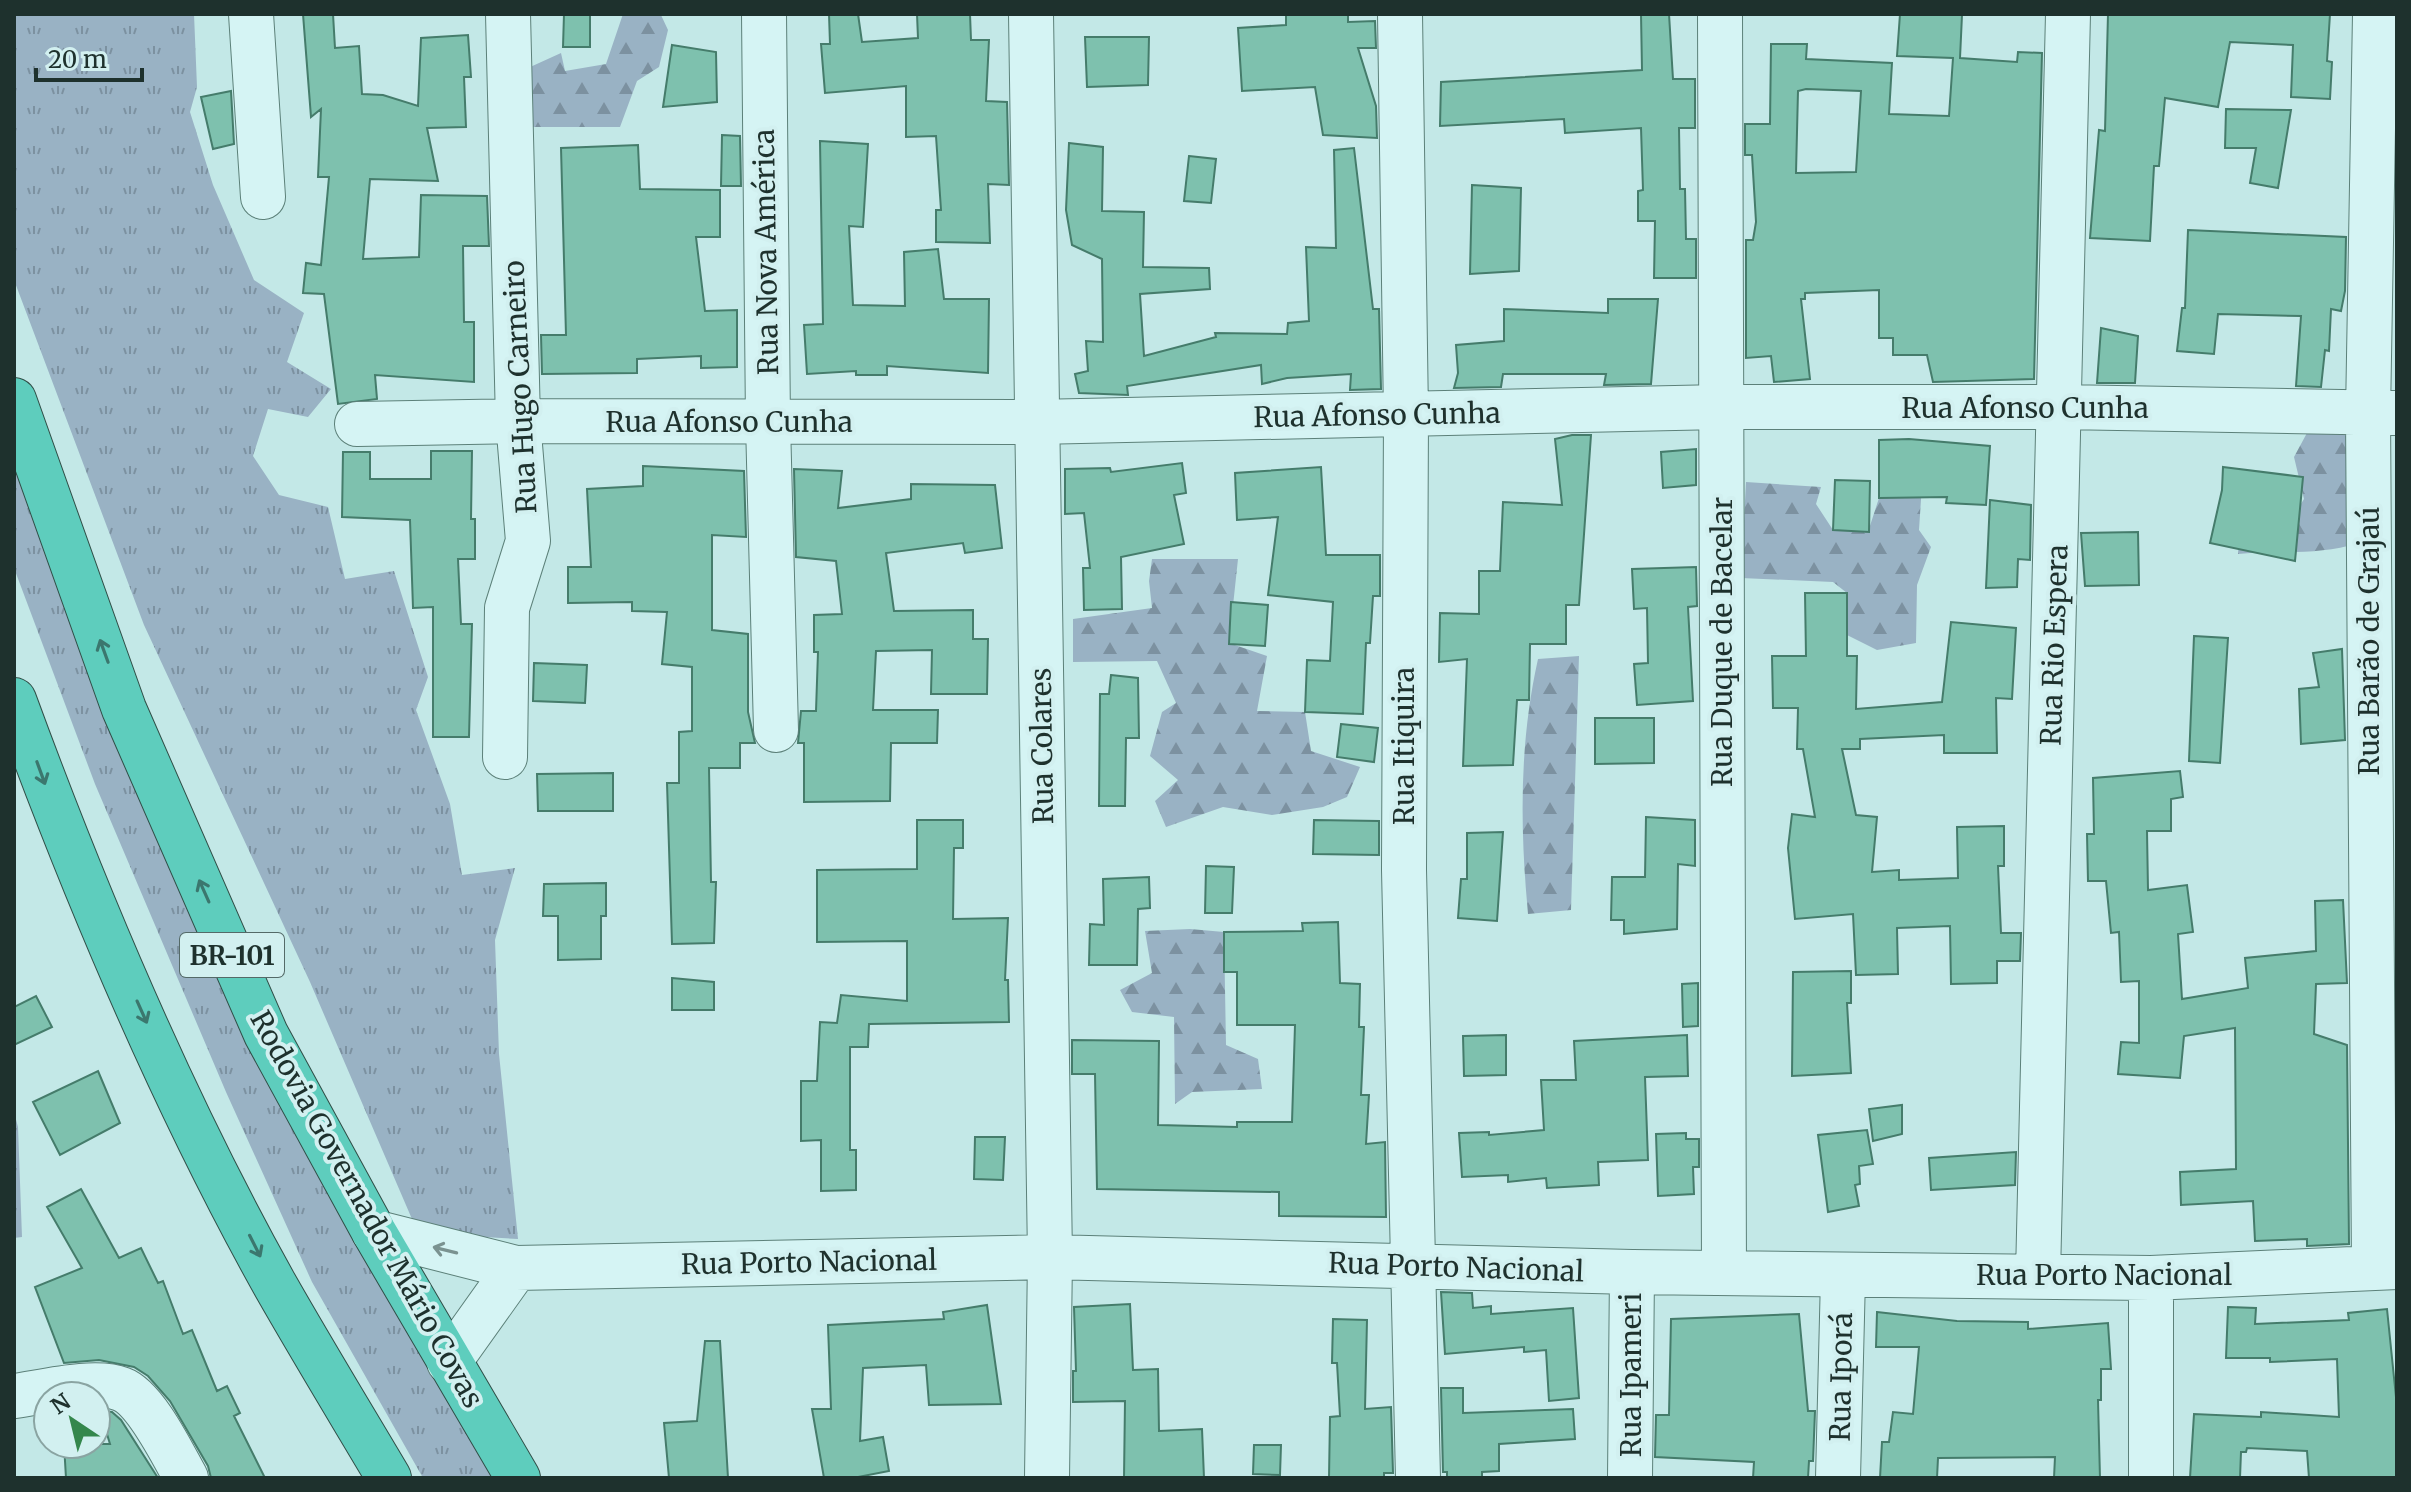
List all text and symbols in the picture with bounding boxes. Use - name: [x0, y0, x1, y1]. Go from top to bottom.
- scale bar: [36, 32, 142, 82]
- text: 20 m: [48, 44, 107, 75]
- street label: Rua Nova América: [746, 129, 786, 375]
- street label: Rua Hugo Carneiro: [495, 260, 545, 514]
- street label: Rua Afonso Cunha: [1901, 390, 2149, 426]
- street label: Rua Afonso Cunha: [1253, 395, 1501, 435]
- street label: Rua Afonso Cunha: [605, 404, 853, 440]
- street label: Rua Duque de Bacelar: [1704, 497, 1740, 787]
- street label: Rua Barão de Grajaú: [2351, 506, 2387, 776]
- street label: Rua Rio Espera: [2032, 544, 2076, 746]
- one-way arrow: [96, 640, 110, 664]
- street label: Rua Colares: [1023, 667, 1061, 825]
- street label: Rua Itiquira: [1386, 667, 1422, 825]
- one-way arrow: [35, 760, 49, 785]
- one-way arrow: [195, 880, 210, 904]
- road number: BR-101: [180, 933, 284, 977]
- one-way arrow: [135, 1000, 150, 1024]
- street label: Rodovia Governador Mário Covas: [243, 1004, 491, 1414]
- one-way arrow: [248, 1234, 264, 1258]
- one-way arrow: [432, 1241, 458, 1256]
- street label: Rua Porto Nacional: [681, 1242, 938, 1282]
- street label: Rua Porto Nacional: [1327, 1245, 1585, 1289]
- street label: Rua Porto Nacional: [1976, 1257, 2232, 1293]
- street label: Rua Ipameri: [1613, 1293, 1649, 1457]
- street label: Rua Iporá: [1822, 1312, 1860, 1442]
- north arrow: [32, 1380, 112, 1460]
- text: N: [45, 1387, 76, 1420]

